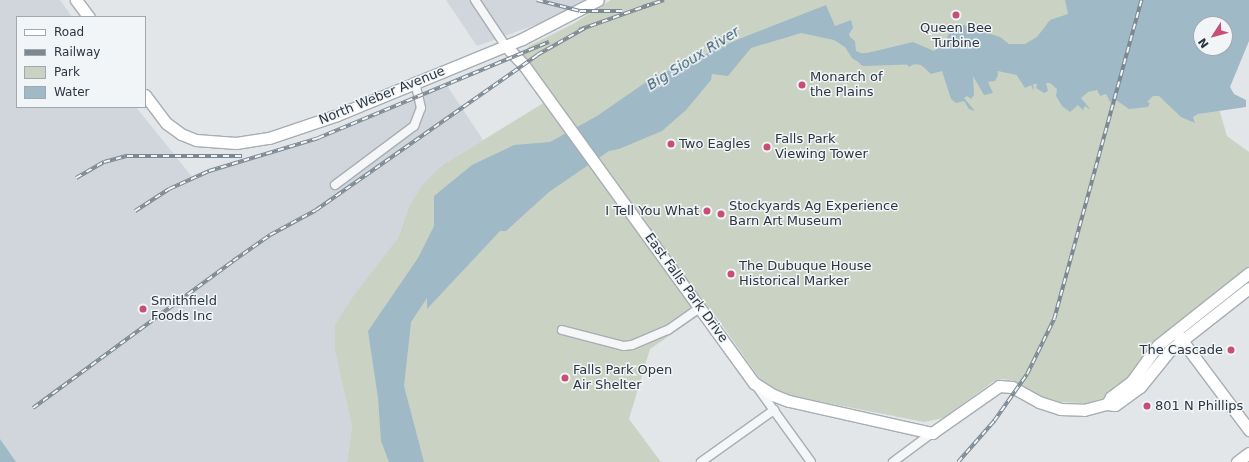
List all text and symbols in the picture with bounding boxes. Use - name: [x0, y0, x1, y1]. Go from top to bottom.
- marker: Queen Bee Turbine: [951, 10, 961, 20]
- legend: [16, 16, 146, 108]
- north arrow: [1193, 16, 1233, 56]
- place label: Queen Bee Turbine: [920, 21, 992, 52]
- water label: Big Sioux River: [644, 23, 742, 93]
- text: Road: [54, 25, 84, 39]
- text: N: [1196, 35, 1212, 50]
- text: Railway: [54, 45, 100, 59]
- street label: North Weber Avenue: [317, 64, 447, 128]
- text: Park: [54, 65, 80, 79]
- place label: Monarch of the Plains: [810, 70, 882, 101]
- marker: Monarch of the Plains: [797, 80, 807, 90]
- text: Water: [54, 85, 89, 99]
- place label: Falls Park Viewing Tower: [775, 132, 868, 163]
- place label: Two Eagles: [679, 136, 750, 152]
- marker: Two Eagles: [666, 139, 676, 149]
- marker: Falls Park Viewing Tower: [762, 142, 772, 152]
- place label: Stockyards Ag Experience Barn Art Museum: [729, 199, 898, 230]
- place label: I Tell You What: [605, 203, 699, 219]
- marker: I Tell You What: [702, 206, 712, 216]
- marker: Stockyards Ag Experience Barn Art Museum: [716, 209, 726, 219]
- street label: East Falls Park Drive: [641, 230, 731, 346]
- place label: The Dubuque House Historical Marker: [739, 259, 871, 290]
- marker: The Dubuque House Historical Marker: [726, 269, 736, 279]
- place label: Smithfield Foods Inc: [151, 294, 217, 325]
- marker: Smithfield Foods Inc: [138, 304, 148, 314]
- place label: The Cascade: [1140, 342, 1223, 358]
- marker: The Cascade: [1226, 345, 1236, 355]
- place label: Falls Park Open Air Shelter: [573, 363, 672, 394]
- marker: Falls Park Open Air Shelter: [560, 373, 570, 383]
- place label: 801 N Phillips: [1155, 398, 1243, 414]
- marker: 801 N Phillips: [1142, 401, 1152, 411]

